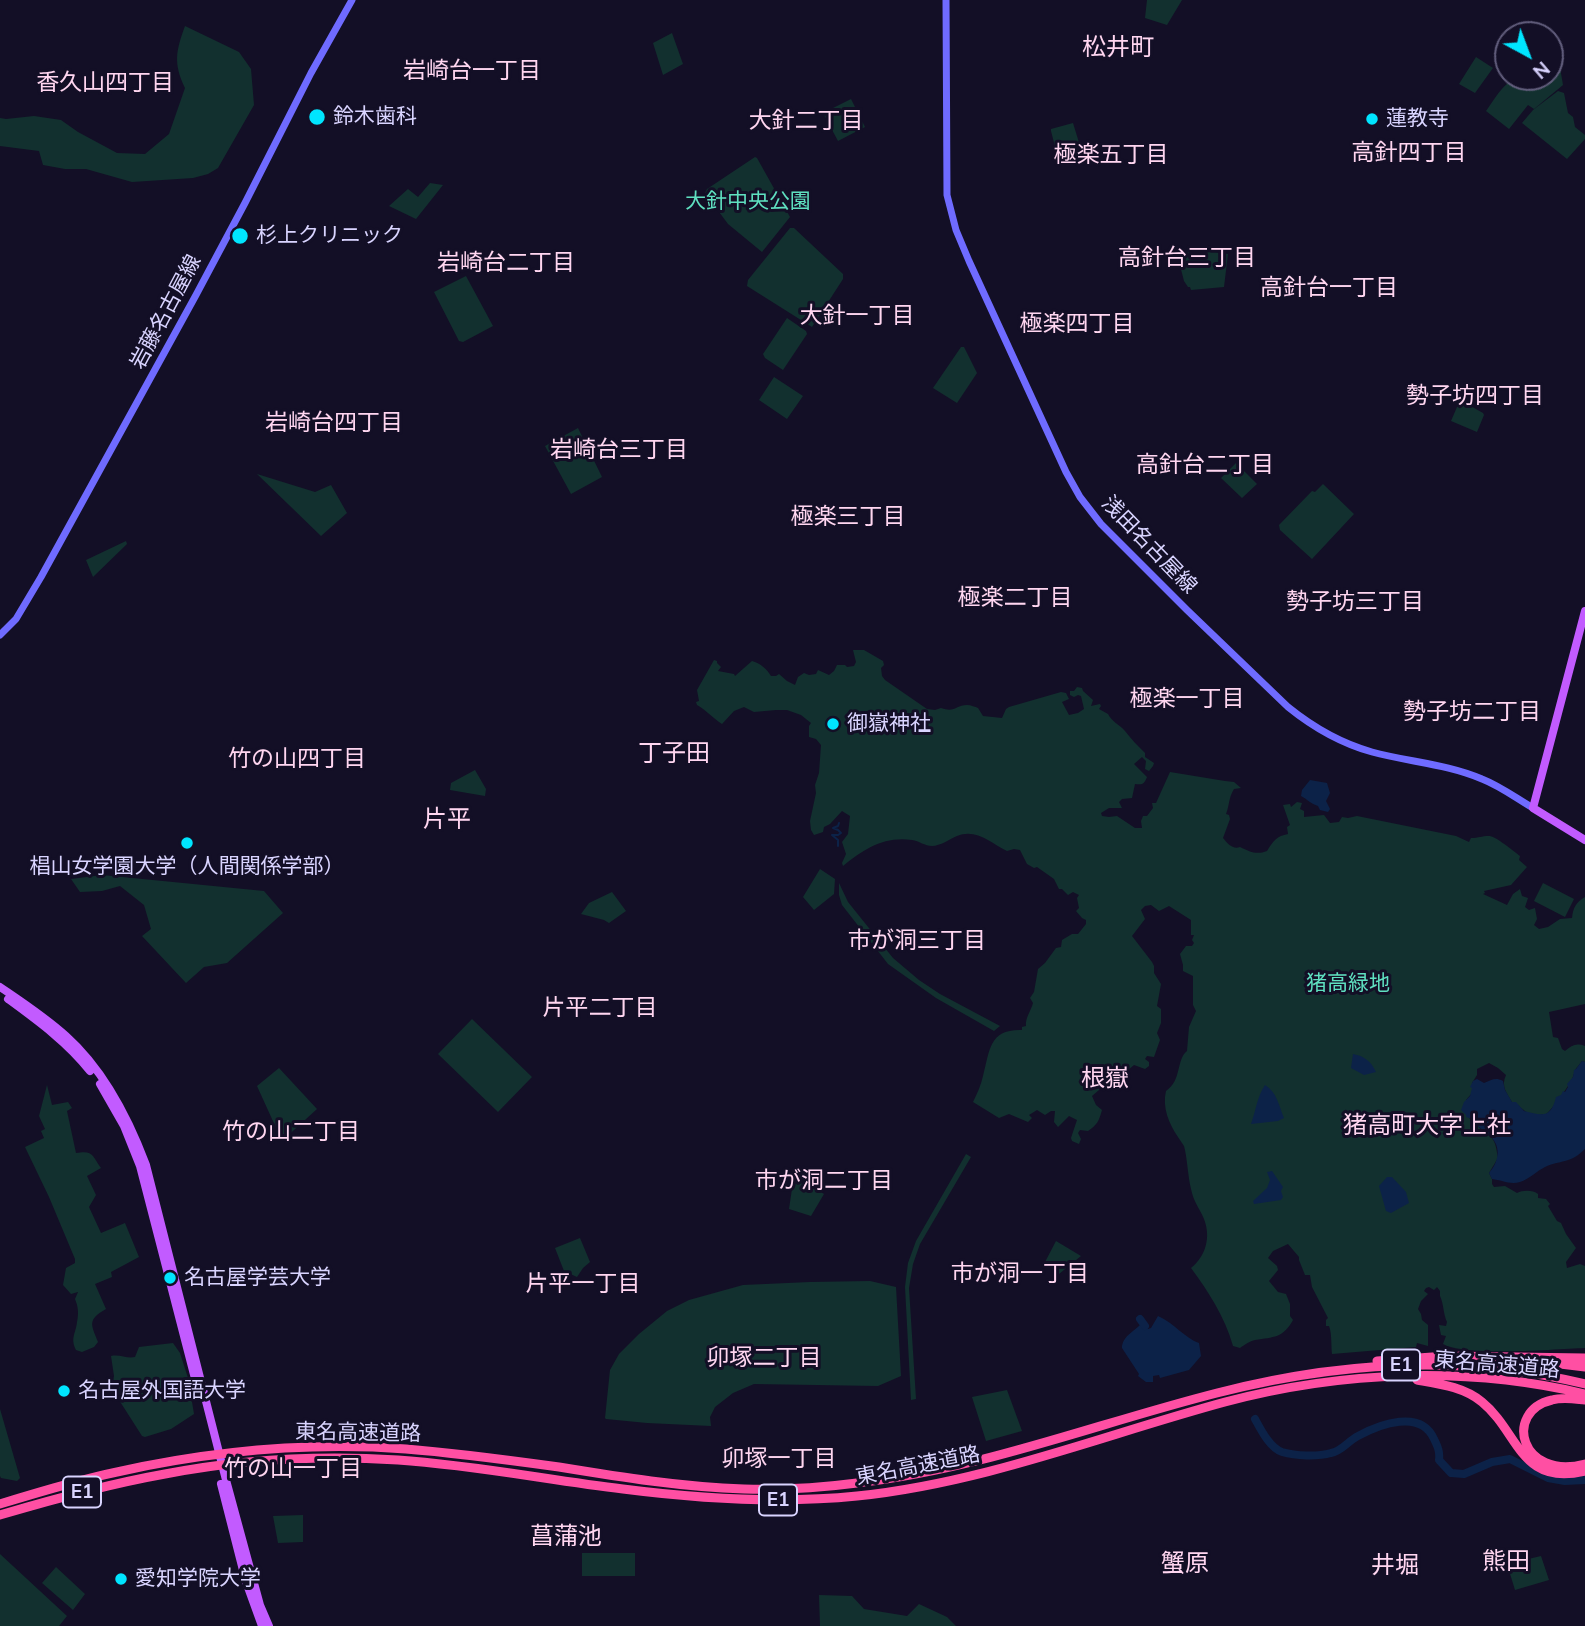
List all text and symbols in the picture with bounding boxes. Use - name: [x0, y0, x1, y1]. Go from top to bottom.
- north arrow: [1494, 21, 1564, 91]
- district label: 松井町: [1082, 34, 1154, 62]
- district label: 岩崎台一丁目: [403, 57, 541, 85]
- text: N: [1528, 57, 1555, 84]
- district label: 香久山四丁目: [36, 69, 174, 97]
- place label: 鈴木歯科: [333, 104, 417, 130]
- place label: 蓮教寺: [1386, 106, 1449, 132]
- marker: 鈴木歯科: [307, 107, 327, 127]
- district label: 大針二丁目: [749, 107, 863, 135]
- marker: 蓮教寺: [1364, 111, 1380, 127]
- district label: 高針四丁目: [1352, 139, 1466, 167]
- district label: 極楽五丁目: [1054, 141, 1168, 169]
- park label: 大針中央公園: [685, 189, 811, 215]
- place label: 杉上クリニック: [256, 223, 403, 249]
- marker: 杉上クリニック: [230, 226, 250, 246]
- district label: 高針台三丁目: [1118, 244, 1256, 272]
- district label: 岩崎台二丁目: [437, 249, 575, 277]
- street label: 岩藤名古屋線: [125, 250, 207, 374]
- district label: 高針台一丁目: [1260, 274, 1398, 302]
- district label: 大針一丁目: [800, 302, 914, 330]
- district label: 極楽四丁目: [1020, 310, 1134, 338]
- district label: 勢子坊四丁目: [1406, 382, 1544, 410]
- district label: 岩崎台四丁目: [265, 409, 403, 437]
- district label: 岩崎台三丁目: [550, 436, 688, 464]
- district label: 高針台二丁目: [1136, 451, 1274, 479]
- street label: 浅田名古屋線: [1096, 491, 1202, 599]
- district label: 極楽三丁目: [791, 503, 905, 531]
- district label: 極楽二丁目: [958, 584, 1072, 612]
- district label: 勢子坊三丁目: [1286, 588, 1424, 616]
- district label: 極楽一丁目: [1130, 685, 1244, 713]
- district label: 勢子坊二丁目: [1403, 698, 1541, 726]
- place label: 御嶽神社: [847, 711, 931, 737]
- marker: 御嶽神社: [825, 716, 841, 732]
- district label: 丁子田: [638, 740, 710, 768]
- district label: 竹の山四丁目: [228, 745, 366, 773]
- district label: 片平: [423, 806, 471, 834]
- marker: 椙山女学園大学（人間関係学部）: [179, 835, 195, 851]
- place label: 椙山女学園大学（人間関係学部）: [30, 854, 344, 880]
- district label: 市が洞三丁目: [848, 927, 986, 955]
- park label: 猪高緑地: [1306, 971, 1390, 997]
- district label: 片平二丁目: [543, 994, 657, 1022]
- district label: 根嶽: [1081, 1065, 1129, 1093]
- district label: 猪高町大字上社: [1343, 1112, 1511, 1140]
- district label: 竹の山二丁目: [222, 1118, 360, 1146]
- district label: 市が洞二丁目: [755, 1167, 893, 1195]
- district label: 市が洞一丁目: [951, 1260, 1089, 1288]
- place label: 名古屋学芸大学: [184, 1265, 331, 1291]
- marker: 名古屋学芸大学: [162, 1270, 178, 1286]
- district label: 片平一丁目: [526, 1270, 640, 1298]
- district label: 卯塚二丁目: [707, 1344, 821, 1372]
- street label: 東名高速道路: [1433, 1347, 1561, 1383]
- road number: E1: [1382, 1350, 1420, 1380]
- place label: 名古屋外国語大学: [78, 1378, 246, 1404]
- marker: 名古屋外国語大学: [56, 1383, 72, 1399]
- street label: 東名高速道路: [295, 1419, 421, 1447]
- street label: 東名高速道路: [854, 1442, 982, 1490]
- district label: 卯塚一丁目: [722, 1445, 836, 1473]
- district label: 竹の山一丁目: [224, 1455, 362, 1483]
- road number: E1: [63, 1476, 101, 1508]
- road number: E1: [759, 1484, 797, 1516]
- district label: 菖蒲池: [530, 1523, 602, 1551]
- district label: 熊田: [1482, 1548, 1530, 1576]
- district label: 蟹原: [1161, 1550, 1209, 1578]
- district label: 井堀: [1371, 1552, 1419, 1580]
- place label: 愛知学院大学: [135, 1566, 261, 1592]
- marker: 愛知学院大学: [113, 1571, 129, 1587]

